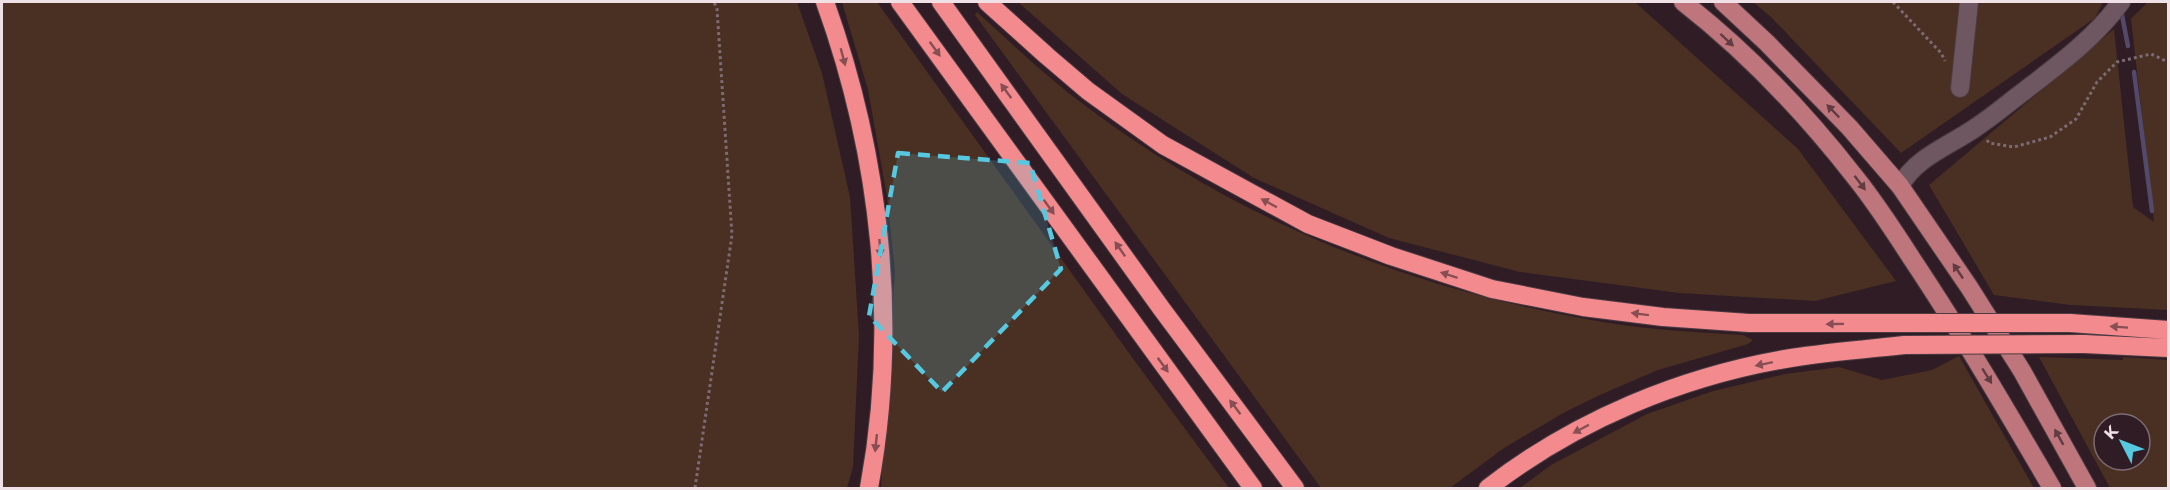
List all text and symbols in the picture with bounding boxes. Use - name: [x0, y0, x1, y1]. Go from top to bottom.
- one-way arrow: [1720, 33, 1735, 47]
- one-way arrow: [928, 41, 940, 56]
- one-way arrow: [839, 48, 849, 66]
- one-way arrow: [1000, 83, 1012, 99]
- one-way arrow: [1826, 103, 1840, 118]
- one-way arrow: [1853, 175, 1866, 191]
- one-way arrow: [1043, 198, 1055, 214]
- one-way arrow: [1260, 198, 1277, 208]
- one-way arrow: [875, 239, 885, 258]
- one-way arrow: [1114, 242, 1126, 258]
- one-way arrow: [1952, 263, 1964, 279]
- one-way arrow: [1440, 270, 1458, 279]
- one-way arrow: [1630, 310, 1649, 319]
- one-way arrow: [1825, 319, 1844, 329]
- one-way arrow: [2110, 322, 2129, 331]
- one-way arrow: [1157, 356, 1169, 372]
- one-way arrow: [1754, 360, 1773, 369]
- one-way arrow: [1981, 368, 1992, 384]
- one-way arrow: [1229, 399, 1241, 415]
- north arrow: [2092, 412, 2152, 472]
- text: K: [2100, 421, 2123, 443]
- one-way arrow: [1572, 424, 1589, 434]
- one-way arrow: [2054, 429, 2064, 446]
- one-way arrow: [872, 433, 881, 452]

